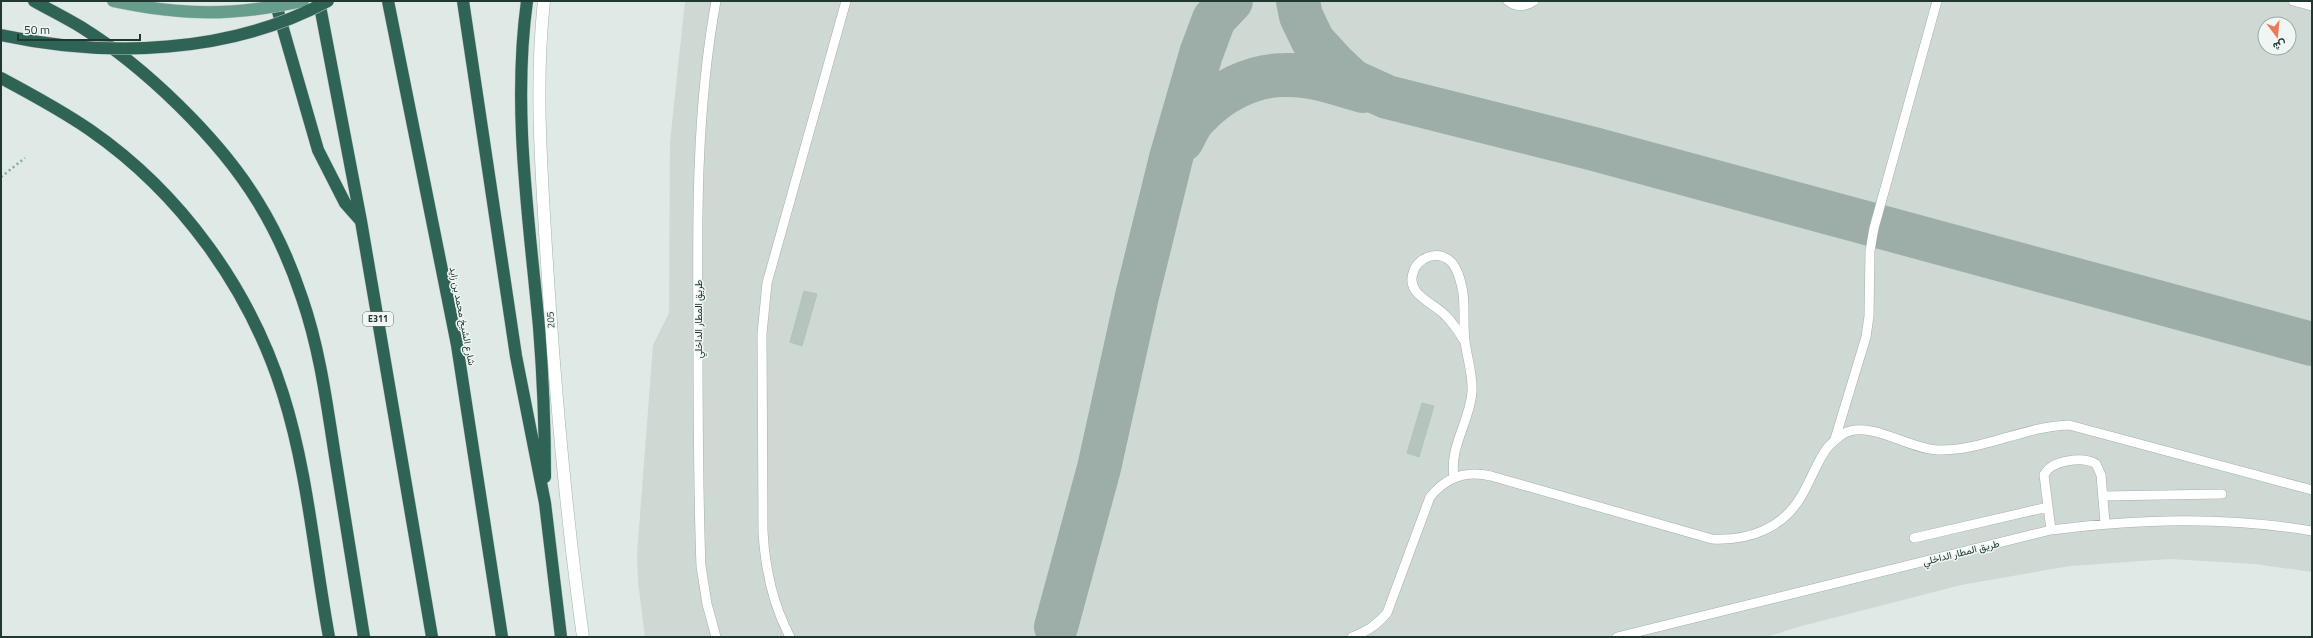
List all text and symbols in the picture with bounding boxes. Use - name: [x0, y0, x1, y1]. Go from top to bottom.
- scale bar: [18, 16, 140, 42]
- north arrow: [2257, 16, 2297, 56]
- text: 50 m: [24, 20, 50, 39]
- text: ش: [2271, 36, 2288, 55]
- street label: شارع الشيخ محمد بن زايد: [446, 265, 479, 367]
- street label: طريق المطار الداخلي: [691, 279, 707, 358]
- street label: 205: [543, 311, 558, 329]
- road number: E311: [363, 312, 393, 326]
- street label: طريق المطار الداخلي: [1921, 536, 2002, 570]

